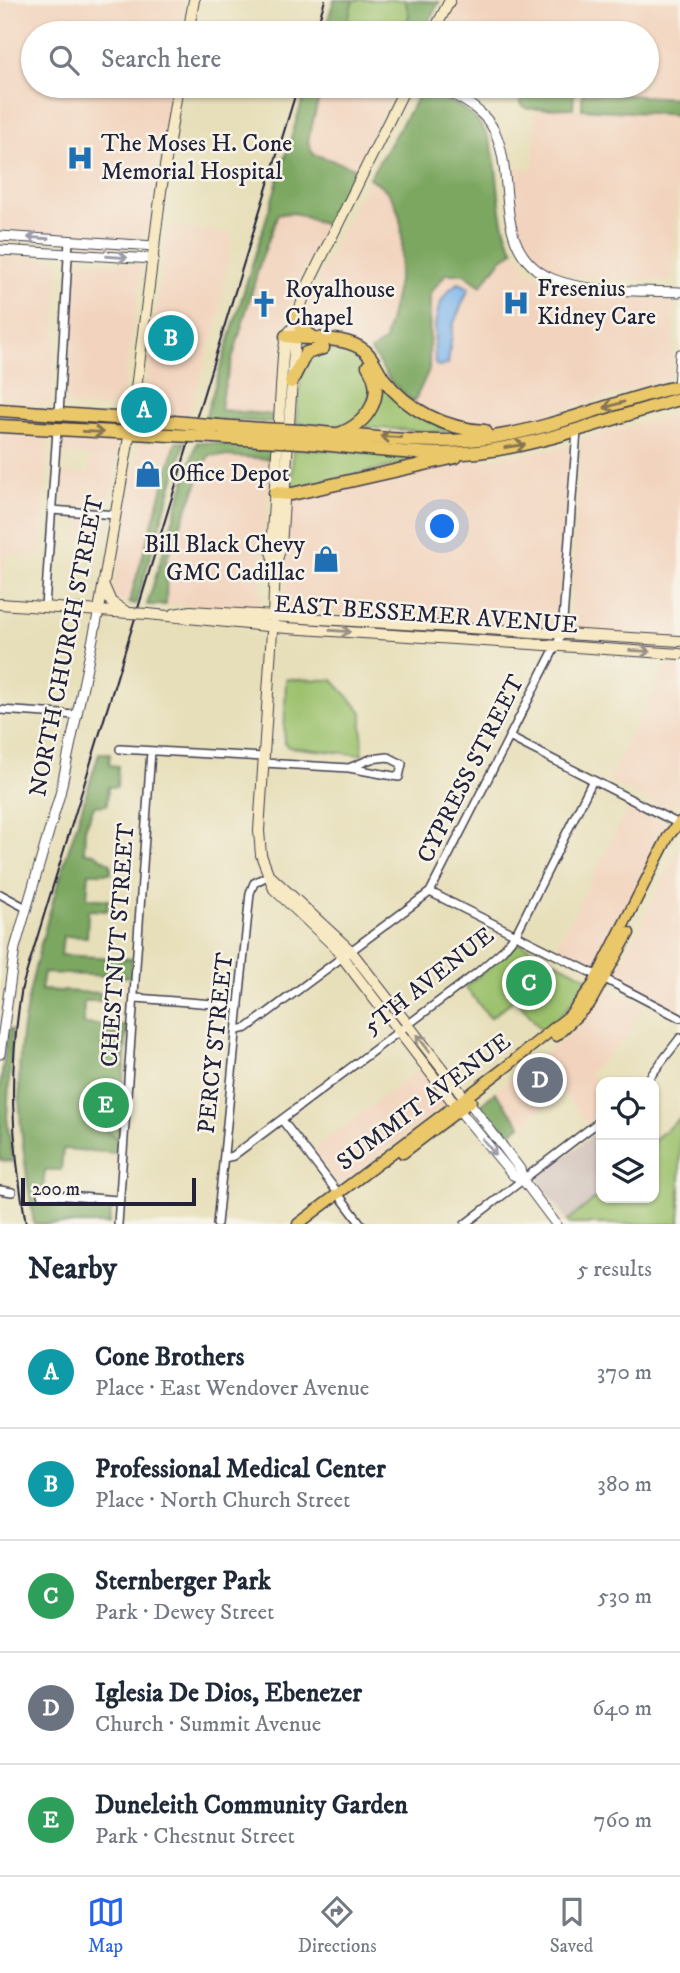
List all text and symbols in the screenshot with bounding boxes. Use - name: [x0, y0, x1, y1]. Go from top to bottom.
- search box: [21, 21, 659, 98]
- icon: search: [45, 41, 83, 79]
- text: Search here: [101, 43, 221, 76]
- place label: The Moses H. Cone Memorial Hospital: [101, 129, 292, 187]
- hospital icon: The Moses H. Cone Memorial Hospital: [65, 143, 95, 173]
- one-way arrow: [27, 232, 50, 245]
- one-way arrow: [105, 250, 128, 263]
- place label: Fresenius Kidney Care: [537, 274, 656, 332]
- place label: Royalhouse Chapel: [285, 275, 395, 333]
- hospital icon: Fresenius Kidney Care: [501, 288, 531, 318]
- church icon: Royalhouse Chapel: [249, 289, 279, 319]
- pin: B: [148, 312, 194, 364]
- pin: A: [121, 384, 167, 436]
- one-way arrow: [604, 400, 626, 412]
- one-way arrow: [81, 425, 104, 438]
- one-way arrow: [380, 431, 403, 444]
- one-way arrow: [504, 439, 526, 452]
- shop icon: Office Depot: [133, 459, 163, 489]
- place label: Office Depot: [169, 459, 290, 489]
- street label: NORTH CHURCH STREET: [23, 493, 111, 799]
- your location: [425, 509, 459, 543]
- place label: Bill Black Chevy GMC Cadillac: [144, 530, 306, 588]
- shop icon: Bill Black Chevy GMC Cadillac: [311, 544, 341, 574]
- street label: EAST BESSEMER AVENUE: [273, 589, 579, 641]
- one-way arrow: [329, 625, 351, 638]
- one-way arrow: [629, 645, 652, 658]
- street label: CYPRESS STREET: [411, 670, 531, 868]
- street label: CHESTNUT STREET: [95, 822, 141, 1068]
- street label: 5TH AVENUE: [358, 921, 500, 1041]
- street label: PERCY STREET: [192, 951, 240, 1135]
- pin: C: [506, 957, 552, 1009]
- street label: SUMMIT AVENUE: [331, 1027, 517, 1177]
- one-way arrow: [415, 1035, 430, 1053]
- pin: D: [517, 1054, 563, 1106]
- map controls: [596, 1077, 659, 1203]
- button: locate: [596, 1077, 659, 1140]
- pin: E: [83, 1079, 129, 1131]
- one-way arrow: [482, 1137, 497, 1155]
- button: layers: [596, 1140, 659, 1203]
- scale bar: [21, 1175, 196, 1207]
- text: 200 m: [32, 1178, 80, 1201]
- text: Nearby: [28, 1251, 117, 1288]
- text: 5 results: [577, 1255, 652, 1284]
- text: Cone Brothers: [95, 1341, 244, 1374]
- text: A: [44, 1358, 58, 1387]
- text: 370 m: [597, 1358, 652, 1387]
- text: Place · East Wendover Avenue: [95, 1374, 369, 1403]
- text: Professional Medical Center: [95, 1453, 386, 1486]
- text: B: [44, 1470, 58, 1499]
- text: 380 m: [597, 1470, 652, 1499]
- text: Place · North Church Street: [95, 1486, 350, 1515]
- text: Sternberger Park: [95, 1565, 271, 1598]
- text: C: [43, 1582, 59, 1611]
- text: 530 m: [597, 1582, 652, 1611]
- text: Park · Dewey Street: [95, 1598, 274, 1627]
- text: Iglesia De Dios, Ebenezer: [95, 1677, 362, 1710]
- text: D: [42, 1694, 60, 1723]
- text: 640 m: [592, 1694, 652, 1723]
- text: Church · Summit Avenue: [95, 1710, 321, 1739]
- text: Duneleith Community Garden: [95, 1789, 408, 1822]
- text: E: [43, 1806, 59, 1835]
- text: 760 m: [593, 1806, 652, 1835]
- text: Park · Chestnut Street: [95, 1822, 295, 1851]
- tab: Map: [87, 1893, 125, 1958]
- tab: Directions: [298, 1893, 377, 1958]
- tab: Saved: [550, 1893, 593, 1958]

